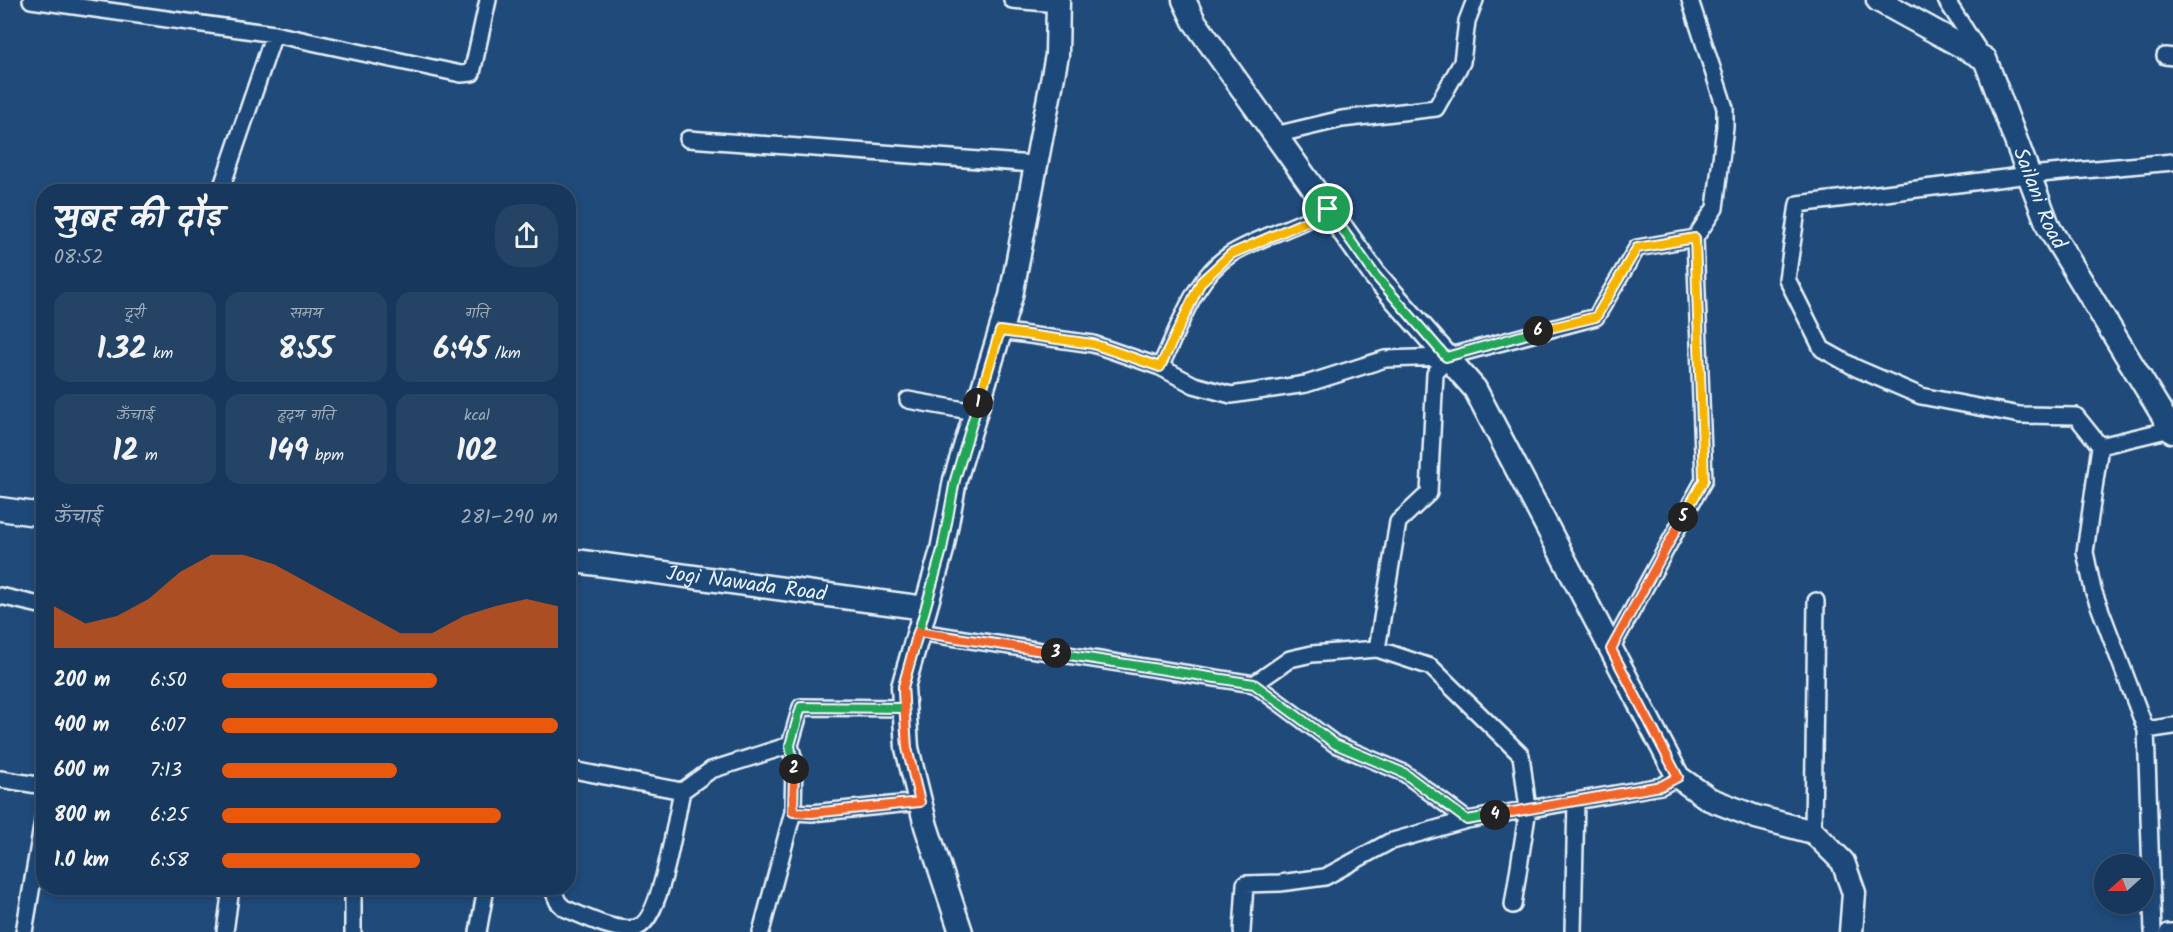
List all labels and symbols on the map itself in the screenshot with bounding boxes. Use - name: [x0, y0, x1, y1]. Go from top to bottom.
- street label: Sailani Road: [2004, 143, 2075, 257]
- pin: [1302, 183, 1353, 234]
- pin: 6: [1523, 316, 1553, 346]
- pin: 1: [963, 388, 993, 418]
- pin: 5: [1668, 502, 1698, 532]
- street label: Jogi Nawada Road: [664, 557, 829, 611]
- pin: 3: [1041, 638, 1071, 668]
- pin: 2: [779, 754, 809, 784]
- pin: 4: [1480, 800, 1510, 830]
- north arrow: [2094, 854, 2154, 914]

